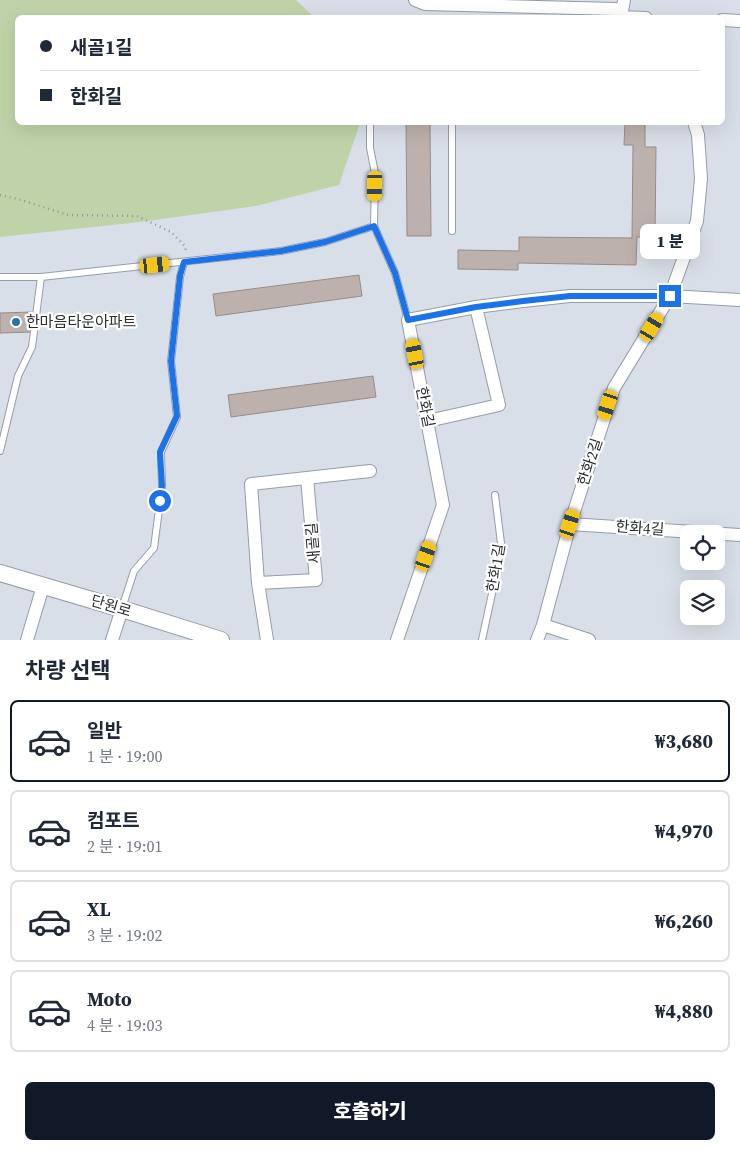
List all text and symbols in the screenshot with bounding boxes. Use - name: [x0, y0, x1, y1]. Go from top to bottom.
- text: 새골1길: [70, 34, 133, 60]
- text: 한화길: [70, 83, 122, 109]
- car: [367, 171, 382, 201]
- callout: 1 분: [640, 224, 700, 258]
- text: 1 분: [657, 230, 683, 252]
- car: [139, 256, 170, 274]
- route end: [659, 285, 681, 307]
- car: [637, 310, 666, 344]
- place label: 한마음타운아파트: [26, 311, 137, 332]
- marker: 한마음타운아파트: [10, 316, 22, 328]
- car: [404, 338, 425, 370]
- street label: 한화길: [411, 385, 440, 429]
- car: [596, 388, 619, 422]
- street label: 한화2길: [572, 435, 607, 488]
- route start: [149, 490, 171, 512]
- car: [558, 507, 581, 541]
- street label: 한화4길: [615, 515, 665, 540]
- street label: 새골길: [300, 522, 325, 565]
- map controls: [680, 525, 725, 625]
- button: locate: [680, 525, 725, 570]
- car: [414, 539, 437, 573]
- street label: 한화1길: [481, 542, 510, 594]
- button: layers: [680, 580, 725, 625]
- street label: 단원로: [88, 589, 134, 622]
- text: 차량 선택: [25, 655, 111, 685]
- text: 일반: [87, 717, 122, 743]
- icon: car: [27, 719, 72, 764]
- text: ₩3,680: [655, 728, 713, 754]
- text: 1 분 · 19:00: [87, 745, 163, 767]
- text: 컴포트: [87, 807, 139, 833]
- icon: car: [27, 809, 72, 854]
- text: ₩4,970: [655, 818, 713, 844]
- text: 2 분 · 19:01: [87, 835, 163, 857]
- text: XL: [87, 896, 110, 922]
- icon: car: [27, 899, 72, 944]
- text: ₩6,260: [655, 908, 713, 934]
- text: 3 분 · 19:02: [87, 924, 163, 946]
- text: Moto: [87, 986, 132, 1012]
- icon: car: [27, 989, 72, 1034]
- text: ₩4,880: [655, 998, 713, 1024]
- text: 4 분 · 19:03: [87, 1014, 163, 1036]
- button: 호출하기: [25, 1082, 715, 1140]

